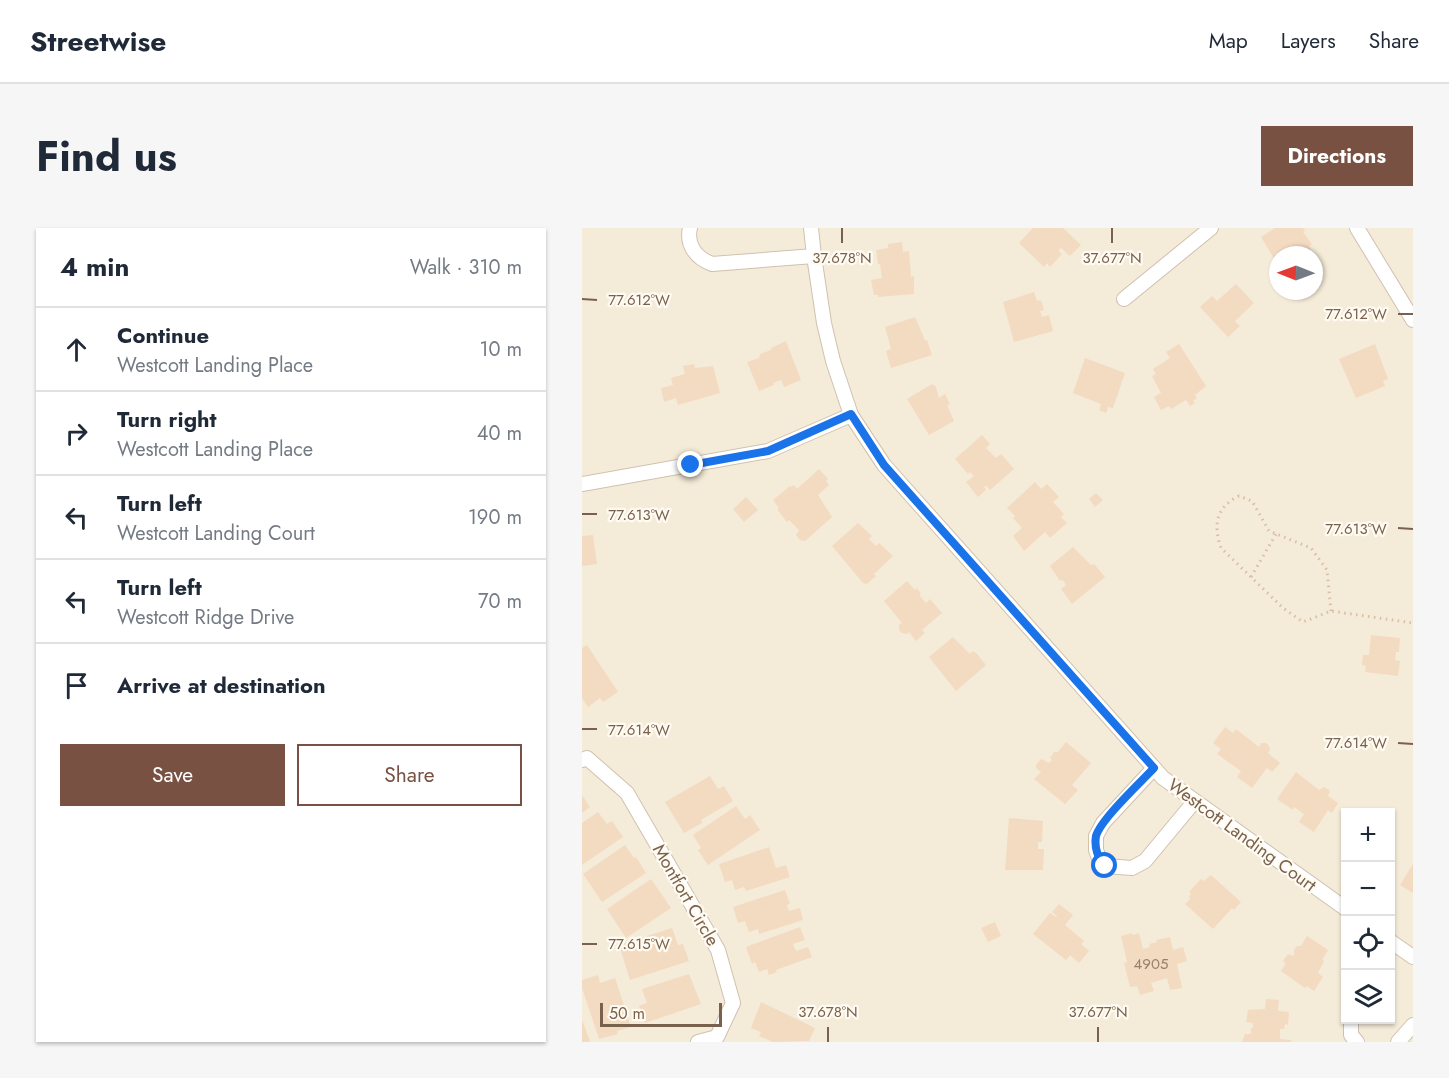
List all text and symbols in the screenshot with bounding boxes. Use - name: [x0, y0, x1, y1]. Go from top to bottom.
- text: Streetwise: [30, 21, 166, 62]
- text: Map: [1209, 26, 1248, 56]
- text: Layers: [1281, 26, 1336, 56]
- text: Share: [1369, 26, 1419, 56]
- text: Find us: [36, 126, 177, 187]
- button: Directions: [1261, 126, 1413, 186]
- north arrow: [1269, 246, 1323, 300]
- text: 37.678°N: [812, 247, 872, 269]
- text: 37.677°N: [1082, 247, 1142, 269]
- text: 4 min: [60, 248, 129, 286]
- text: Walk · 310 m: [410, 253, 522, 282]
- text: 77.612°W: [608, 289, 670, 311]
- text: 77.612°W: [1325, 303, 1387, 325]
- text: Continue: [117, 319, 209, 351]
- icon: ahead: [60, 333, 93, 366]
- text: 10 m: [479, 335, 522, 364]
- text: Westcott Landing Place: [117, 351, 313, 380]
- text: Turn right: [117, 403, 217, 435]
- icon: right: [60, 417, 93, 450]
- text: 40 m: [477, 419, 522, 448]
- text: Westcott Landing Place: [117, 435, 313, 464]
- route end: [677, 451, 703, 477]
- text: Turn left: [117, 487, 202, 519]
- icon: left: [60, 501, 93, 534]
- text: 190 m: [468, 503, 522, 532]
- text: 77.613°W: [608, 504, 670, 526]
- text: 77.613°W: [1325, 518, 1387, 540]
- text: Westcott Landing Court: [117, 519, 315, 548]
- text: Turn left: [117, 571, 202, 603]
- icon: left: [60, 585, 93, 618]
- text: 70 m: [478, 587, 522, 616]
- text: Westcott Ridge Drive: [117, 603, 294, 632]
- icon: arrive: [60, 669, 93, 702]
- text: Arrive at destination: [117, 669, 326, 701]
- text: 77.614°W: [608, 719, 670, 741]
- text: 77.614°W: [1325, 732, 1387, 754]
- button: Save: [60, 744, 285, 806]
- button: Share: [297, 744, 522, 806]
- street label: Westcott Landing Court: [1162, 772, 1322, 898]
- map controls: [1341, 808, 1395, 1024]
- button: +: [1341, 808, 1395, 862]
- street label: Montfort Circle: [646, 839, 726, 951]
- route start: [1091, 852, 1117, 878]
- button: −: [1341, 862, 1395, 916]
- button: locate: [1341, 916, 1395, 970]
- text: 77.615°W: [608, 933, 670, 955]
- house number: 4905: [1134, 953, 1168, 975]
- button: layers: [1341, 970, 1395, 1024]
- scale bar: [600, 1000, 722, 1028]
- text: 37.678°N: [798, 1001, 858, 1023]
- text: 37.677°N: [1068, 1001, 1128, 1023]
- text: 50 m: [609, 1002, 645, 1025]

